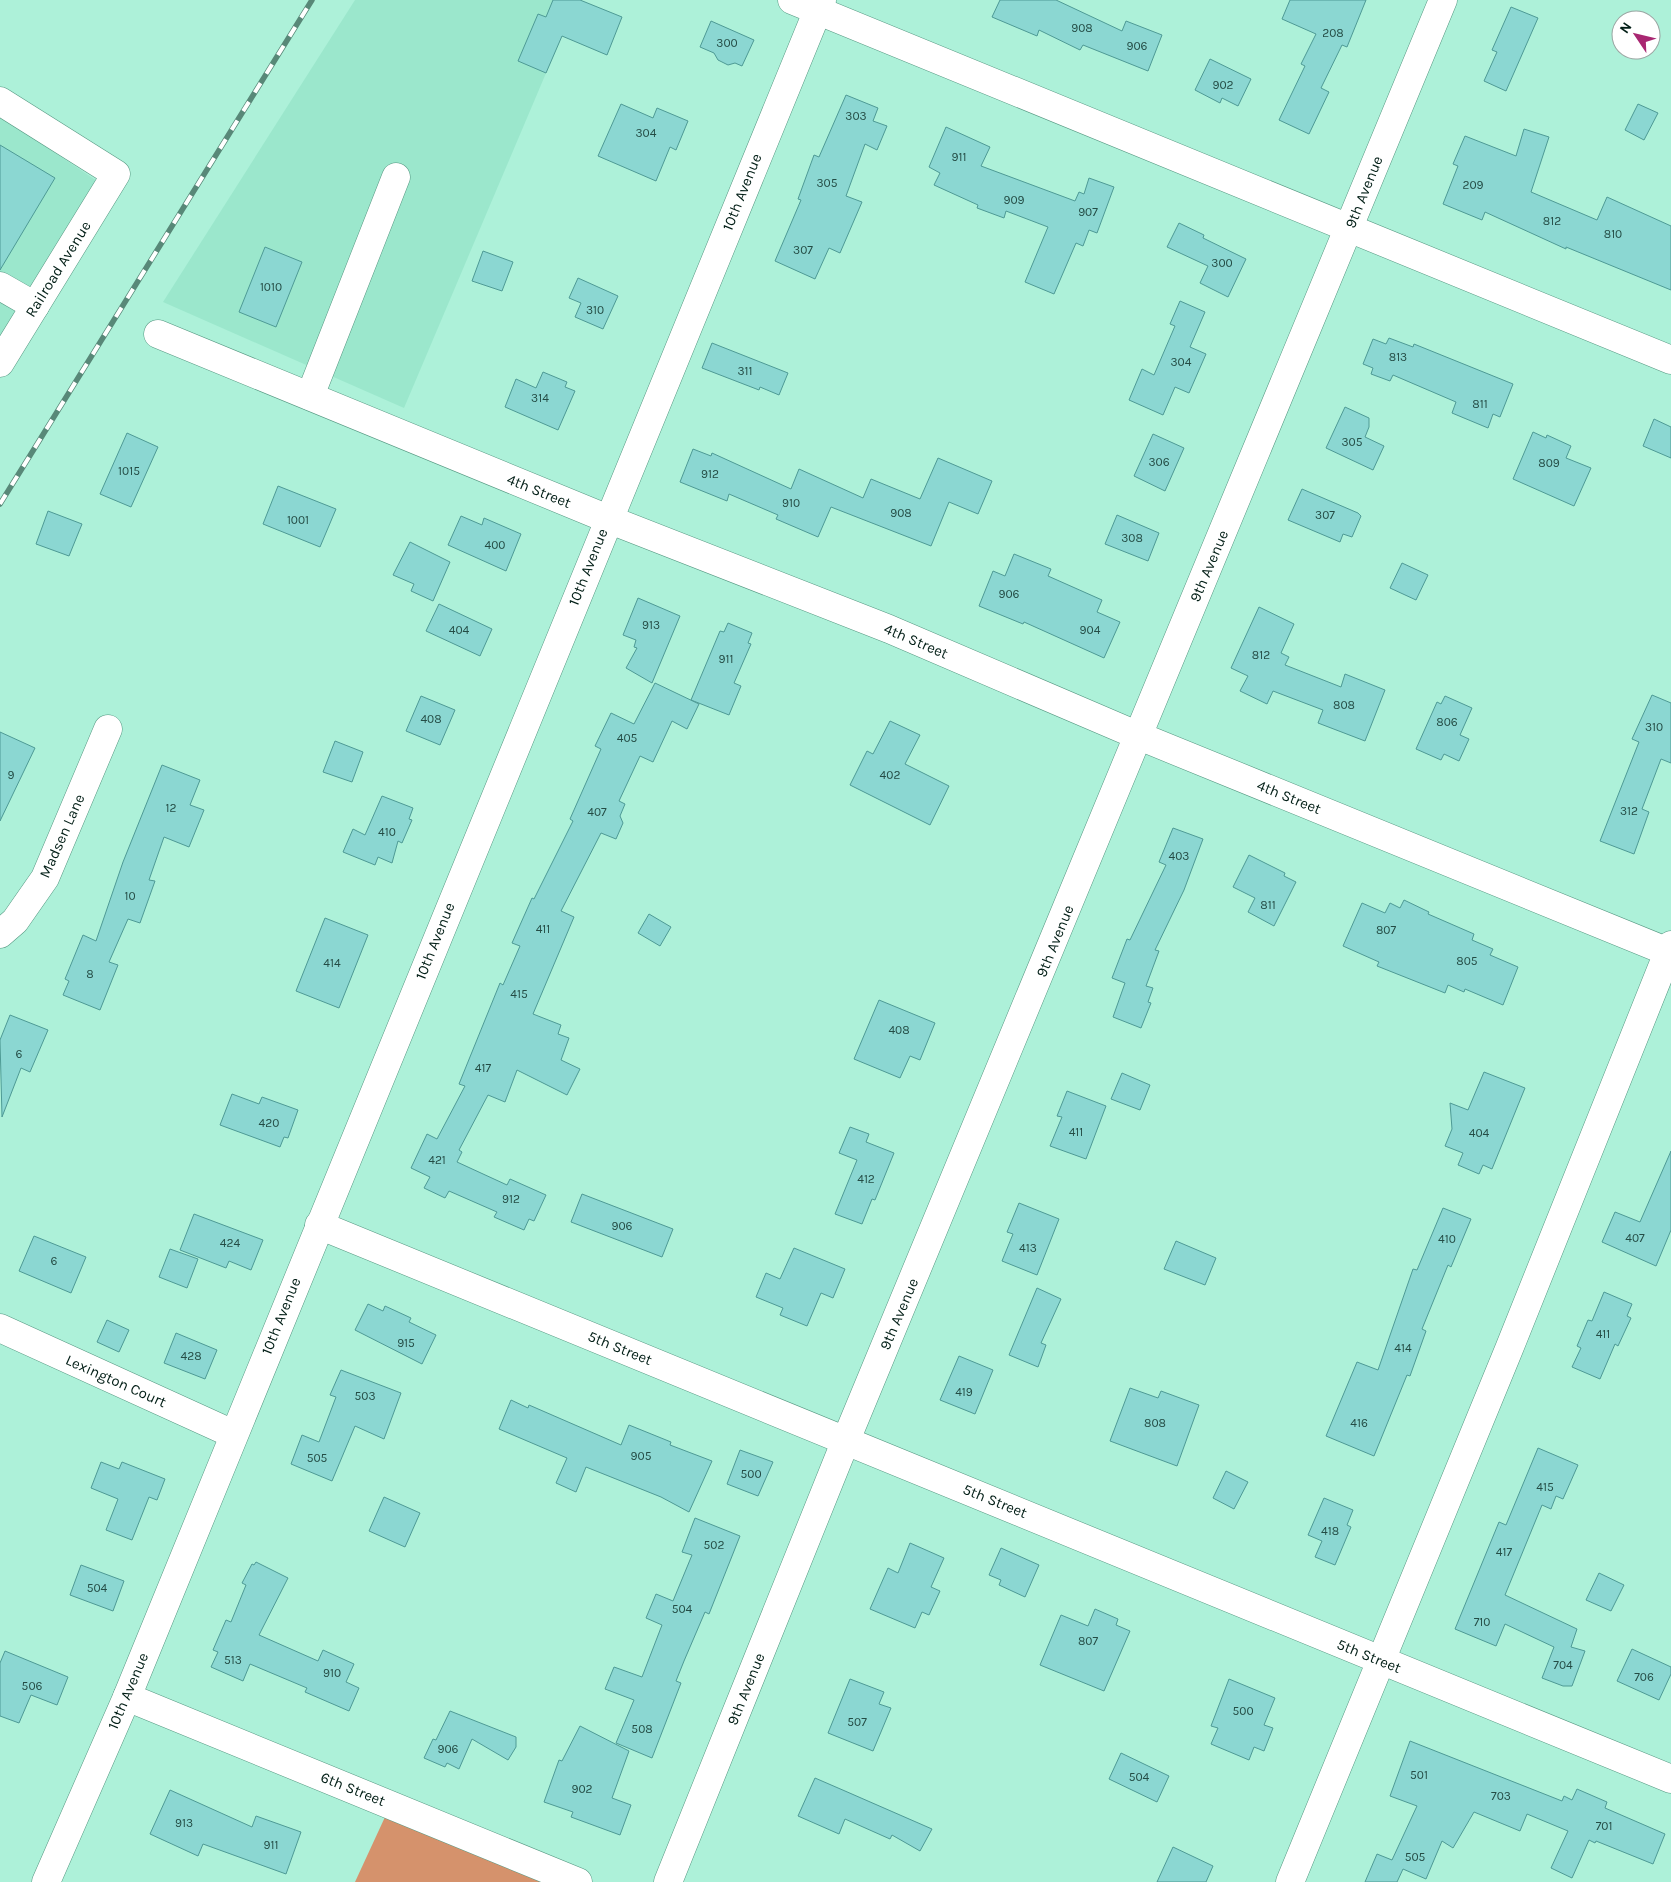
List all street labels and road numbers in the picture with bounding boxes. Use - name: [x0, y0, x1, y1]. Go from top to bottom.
- street label: 10th Avenue: [718, 151, 766, 233]
- street label: 9th Avenue: [1341, 153, 1387, 231]
- street label: Railroad Avenue: [21, 218, 95, 320]
- street label: 4th Street: [504, 470, 574, 512]
- street label: 10th Avenue: [564, 526, 612, 608]
- street label: 9th Avenue: [1186, 527, 1232, 605]
- street label: 4th Street: [881, 619, 951, 663]
- street label: 4th Street: [1254, 776, 1324, 818]
- street label: Madsen Lane: [35, 791, 89, 881]
- street label: 10th Avenue: [411, 900, 459, 982]
- street label: 9th Avenue: [1032, 902, 1078, 980]
- street label: 10th Avenue: [257, 1275, 305, 1357]
- street label: 9th Avenue: [876, 1275, 922, 1353]
- street label: 5th Street: [585, 1327, 655, 1369]
- street label: Lexington Court: [63, 1351, 169, 1411]
- street label: 5th Street: [960, 1480, 1030, 1522]
- street label: 5th Street: [1334, 1635, 1404, 1677]
- street label: 10th Avenue: [104, 1650, 152, 1732]
- street label: 9th Avenue: [723, 1650, 769, 1728]
- street label: 6th Street: [318, 1768, 388, 1810]

